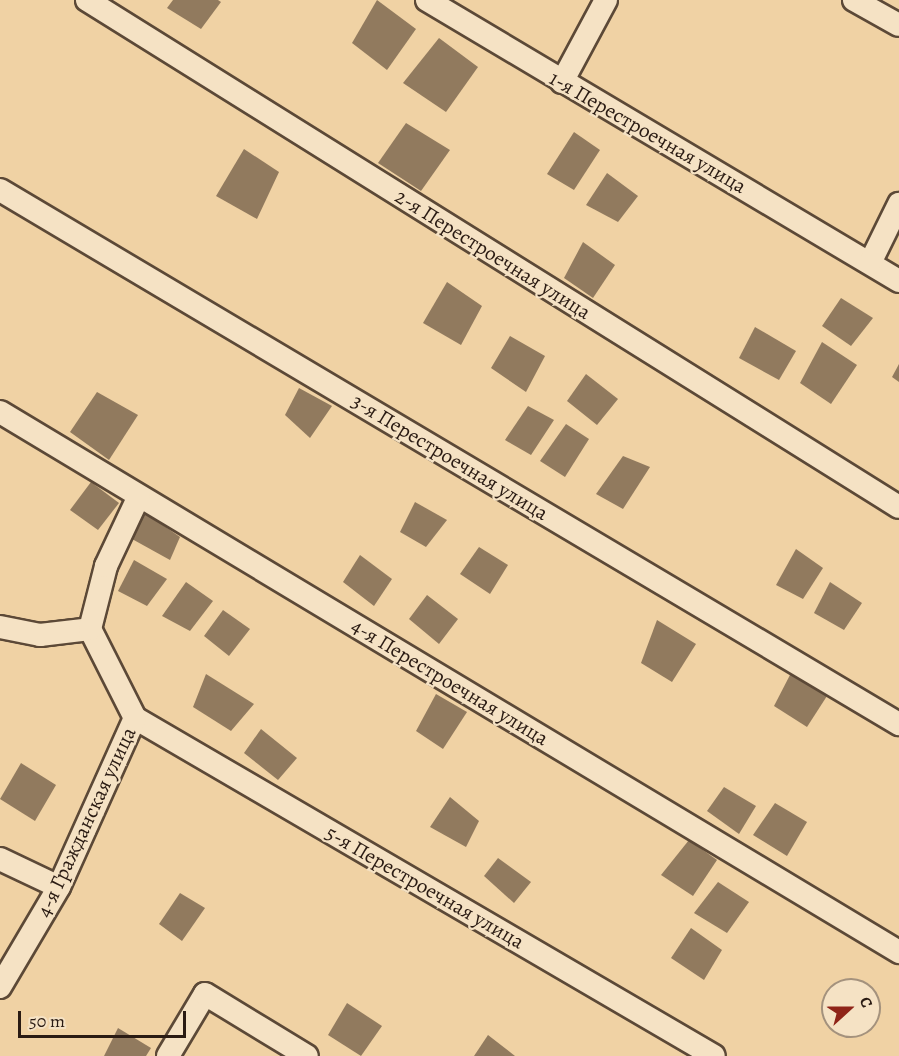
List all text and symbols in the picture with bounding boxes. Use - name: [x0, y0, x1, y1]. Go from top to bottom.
- street label: 1-я Перестроечная улица: [545, 65, 751, 199]
- street label: 2-я Перестроечная улица: [390, 183, 596, 325]
- street label: 3-я Перестроечная улица: [347, 388, 553, 526]
- street label: 4-я Перестроечная улица: [347, 613, 553, 751]
- street label: 4-я Гражданская улица: [31, 723, 141, 921]
- street label: 5-я Перестроечная улица: [321, 820, 529, 954]
- north arrow: [821, 978, 881, 1038]
- text: С: [854, 994, 878, 1011]
- scale bar: [21, 999, 189, 1037]
- text: 50 m: [29, 1009, 65, 1033]

